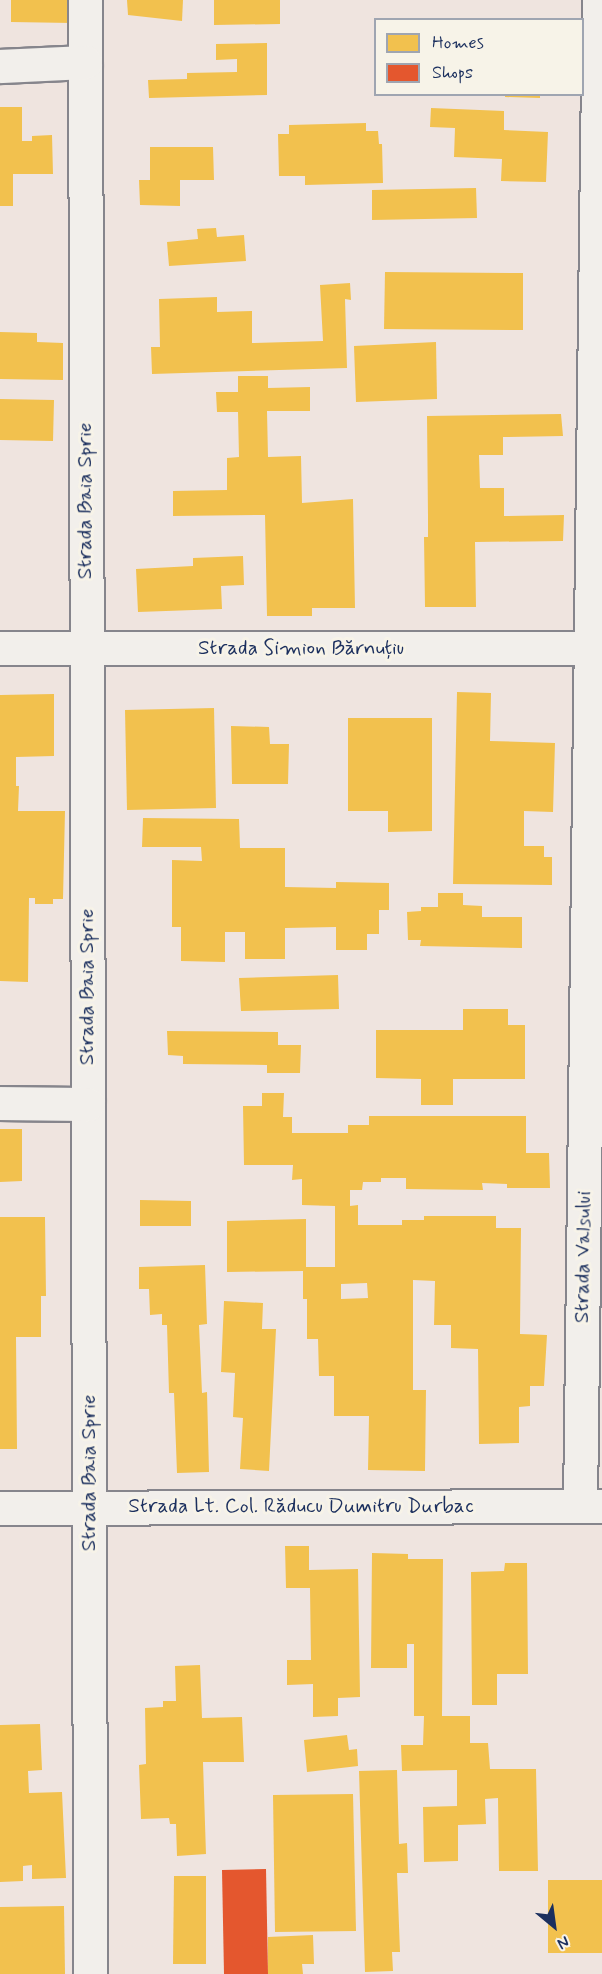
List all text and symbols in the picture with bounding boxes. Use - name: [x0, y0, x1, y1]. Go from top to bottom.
- legend: [374, 18, 584, 96]
- text: Homes: [432, 31, 484, 55]
- text: Shops: [432, 61, 473, 85]
- street label: Strada Baia Sprie: [72, 422, 98, 580]
- street label: Strada Simion Bărnuțiu: [196, 635, 406, 661]
- street label: Strada Baia Sprie: [74, 908, 100, 1066]
- street label: Strada Valsului: [569, 1191, 597, 1323]
- street label: Strada Baia Sprie: [76, 1394, 102, 1552]
- street label: Strada Lt. Col. Răducu Dumitru Durbac: [127, 1493, 475, 1519]
- north arrow: [524, 1896, 584, 1956]
- text: N: [553, 1930, 573, 1954]

